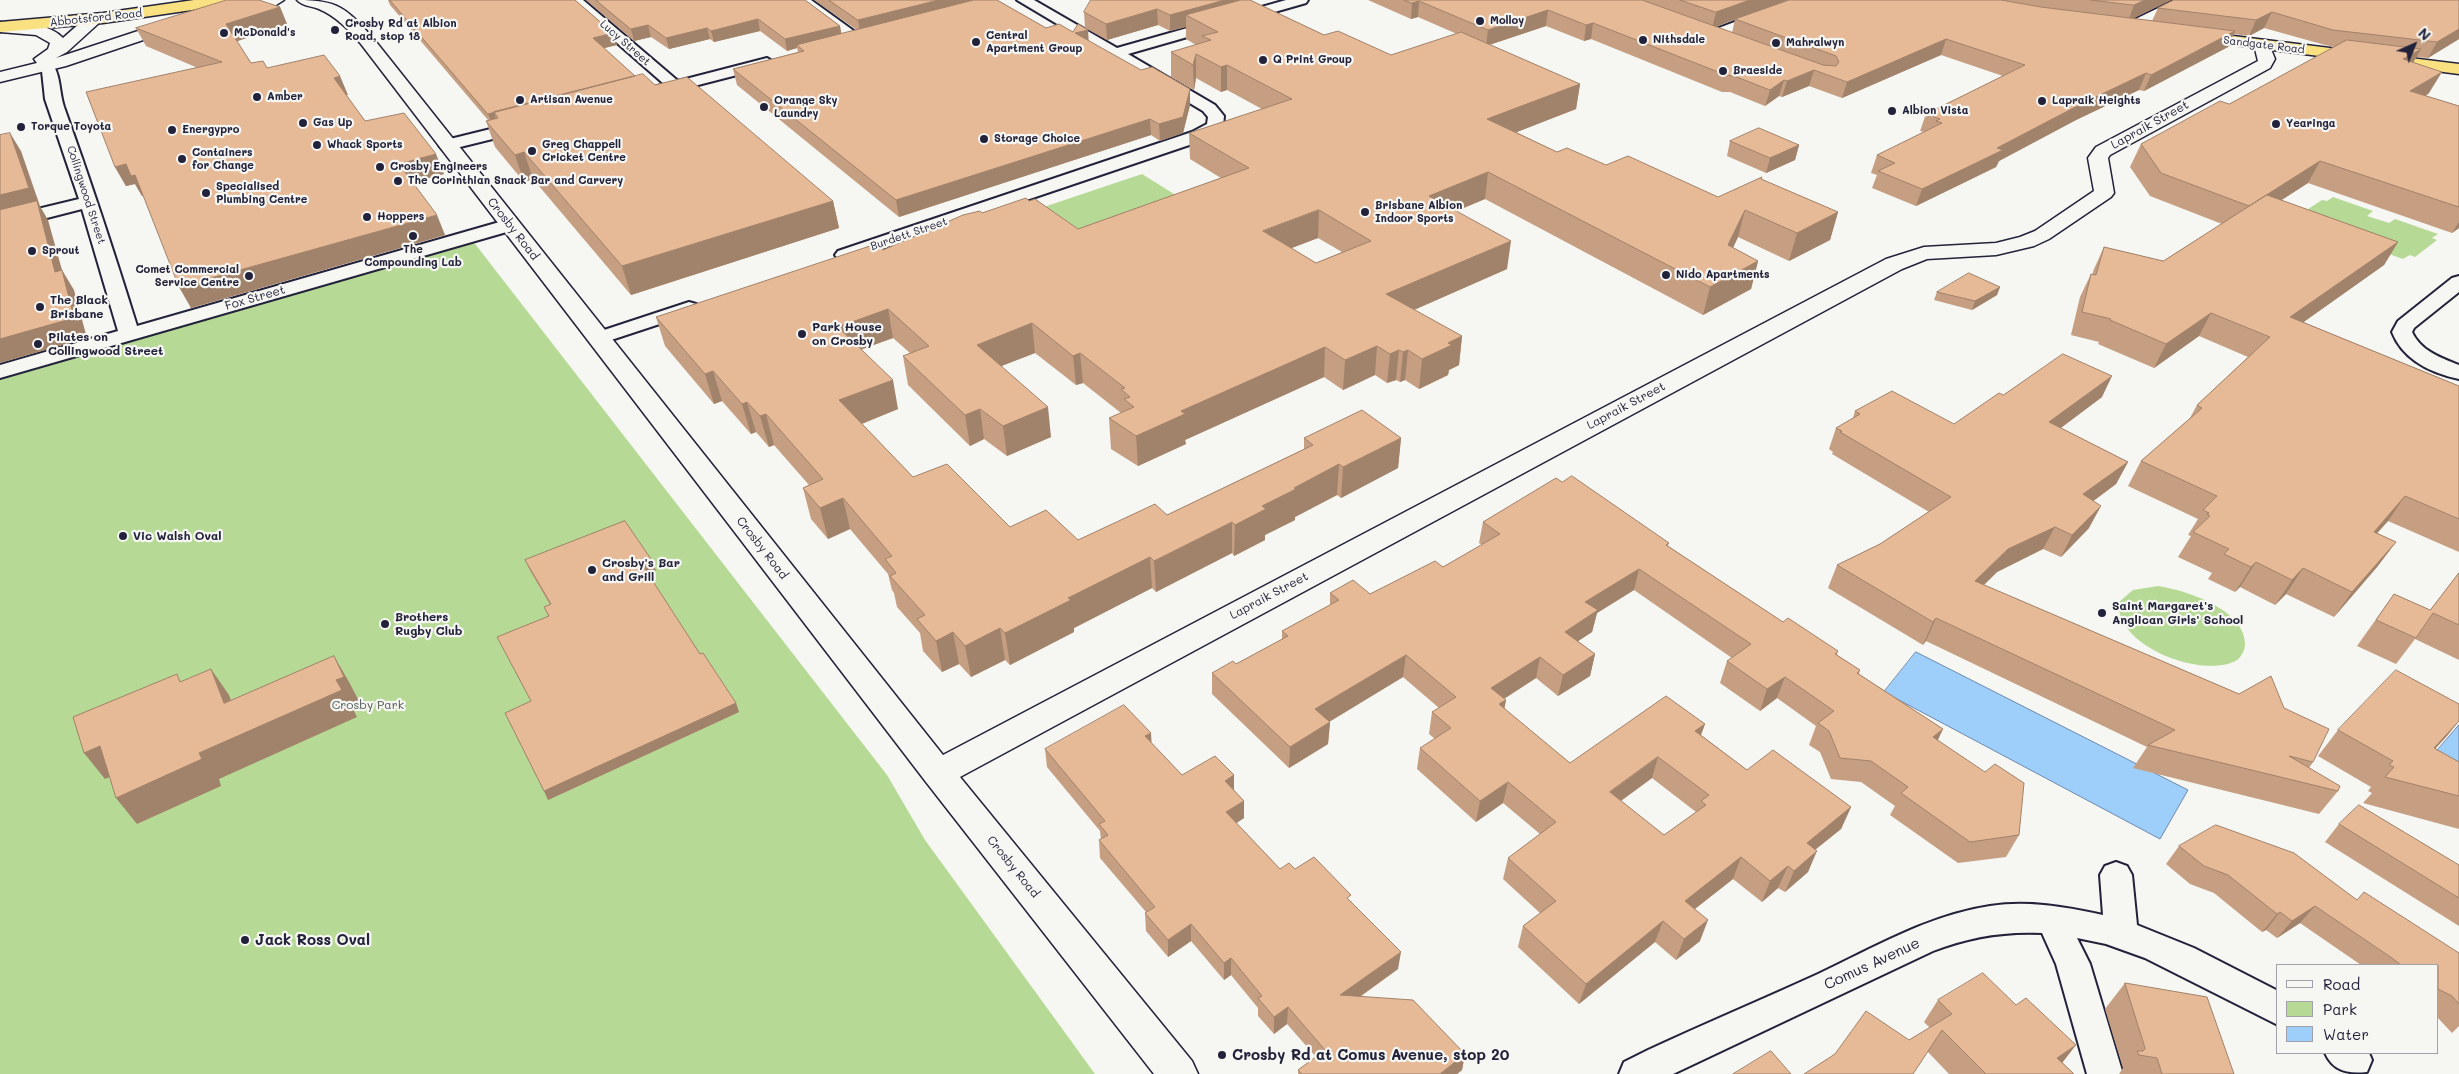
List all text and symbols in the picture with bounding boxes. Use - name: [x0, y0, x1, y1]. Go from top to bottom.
- street label: Abbotsford Road: [49, 7, 143, 29]
- place label: Molloy: [1490, 14, 1524, 28]
- marker: Molloy: [1474, 15, 1486, 27]
- place label: Crosby Rd at Albion Road, stop 18: [345, 17, 457, 43]
- street label: Lucy Street: [597, 18, 653, 68]
- north arrow: [2389, 20, 2439, 70]
- text: N: [2414, 23, 2435, 44]
- marker: Crosby Rd at Albion Road, stop 18: [329, 24, 341, 36]
- place label: McDonald's: [234, 26, 296, 40]
- marker: McDonald's: [218, 27, 230, 39]
- place label: Central Apartment Group: [986, 29, 1083, 55]
- place label: Nithsdale: [1653, 33, 1705, 47]
- street label: Sandgate Road: [2223, 33, 2305, 57]
- marker: Nithsdale: [1637, 34, 1649, 46]
- marker: Central Apartment Group: [970, 36, 982, 48]
- place label: Mahralwyn: [1786, 36, 1844, 50]
- marker: Mahralwyn: [1770, 37, 1782, 49]
- place label: Q Print Group: [1273, 53, 1352, 67]
- marker: Q Print Group: [1257, 54, 1269, 66]
- place label: Braeside: [1733, 64, 1782, 78]
- marker: Braeside: [1717, 65, 1729, 77]
- place label: Amber: [267, 90, 303, 104]
- marker: Amber: [251, 91, 263, 103]
- place label: Artisan Avenue: [530, 93, 613, 107]
- marker: Artisan Avenue: [514, 94, 526, 106]
- place label: Orange Sky Laundry: [774, 94, 838, 120]
- place label: Lapraik Heights: [2052, 94, 2141, 108]
- marker: Lapraik Heights: [2036, 95, 2048, 107]
- street label: Lapraik Street: [2109, 98, 2191, 152]
- marker: Orange Sky Laundry: [758, 101, 770, 113]
- place label: Albion Vista: [1902, 104, 1968, 118]
- marker: Albion Vista: [1886, 105, 1898, 117]
- place label: Gas Up: [313, 116, 352, 130]
- marker: Gas Up: [297, 117, 309, 129]
- place label: Yearinga: [2286, 117, 2336, 131]
- marker: Yearinga: [2270, 118, 2282, 130]
- place label: Torque Toyota: [31, 120, 111, 134]
- marker: Torque Toyota: [15, 121, 27, 133]
- place label: Energypro: [182, 123, 239, 137]
- marker: Energypro: [166, 124, 178, 136]
- place label: Storage Choice: [994, 132, 1080, 146]
- marker: Storage Choice: [978, 133, 990, 145]
- place label: Whack Sports: [327, 138, 403, 152]
- place label: Greg Chappell Cricket Centre: [542, 138, 626, 164]
- marker: Whack Sports: [311, 139, 323, 151]
- street label: Collingwood Street: [64, 144, 108, 246]
- marker: Greg Chappell Cricket Centre: [526, 145, 538, 157]
- place label: Containers for Change: [192, 146, 254, 172]
- marker: Containers for Change: [176, 153, 188, 165]
- place label: Crosby Engineers: [390, 160, 487, 174]
- marker: Crosby Engineers: [374, 161, 386, 173]
- place label: The Corinthian Snack Bar and Carvery: [408, 174, 623, 188]
- marker: The Corinthian Snack Bar and Carvery: [392, 175, 404, 187]
- place label: Specialised Plumbing Centre: [216, 180, 307, 206]
- marker: Specialised Plumbing Centre: [200, 187, 212, 199]
- street label: Crosby Road: [484, 195, 542, 263]
- place label: Brisbane Albion Indoor Sports: [1375, 199, 1462, 225]
- marker: Brisbane Albion Indoor Sports: [1359, 206, 1371, 218]
- place label: Hoppers: [377, 210, 424, 224]
- marker: Hoppers: [361, 211, 373, 223]
- street label: Burdett Street: [869, 215, 949, 253]
- marker: The Compounding Lab: [407, 230, 419, 242]
- place label: The Compounding Lab: [364, 243, 462, 269]
- place label: Sprout: [42, 244, 79, 258]
- marker: Sprout: [26, 245, 38, 257]
- place label: Comet Commercial Service Centre: [135, 263, 239, 289]
- place label: Nido Apartments: [1676, 268, 1770, 282]
- marker: Nido Apartments: [1660, 269, 1672, 281]
- marker: Comet Commercial Service Centre: [243, 270, 255, 282]
- street label: Fox Street: [223, 283, 287, 313]
- place label: The Black Brisbane: [50, 293, 108, 321]
- marker: The Black Brisbane: [34, 301, 46, 313]
- place label: Park House on Crosby: [812, 320, 882, 348]
- marker: Park House on Crosby: [796, 328, 808, 340]
- place label: Pilates on Collingwood Street: [48, 330, 163, 358]
- marker: Pilates on Collingwood Street: [32, 338, 44, 350]
- street label: Lapraik Street: [1584, 379, 1668, 433]
- street label: Crosby Road: [733, 514, 791, 582]
- place label: Vic Walsh Oval: [133, 529, 222, 543]
- marker: Vic Walsh Oval: [117, 530, 129, 542]
- place label: Crosby's Bar and Grill: [602, 556, 680, 584]
- marker: Crosby's Bar and Grill: [586, 564, 598, 576]
- street label: Lapraik Street: [1227, 569, 1311, 623]
- place label: Saint Margaret's Anglican Girls' School: [2112, 599, 2243, 627]
- marker: Saint Margaret's Anglican Girls' School: [2096, 607, 2108, 619]
- place label: Brothers Rugby Club: [395, 610, 462, 638]
- marker: Brothers Rugby Club: [379, 618, 391, 630]
- park label: Crosby Park: [332, 698, 404, 712]
- street label: Crosby Road: [984, 833, 1042, 901]
- place label: Jack Ross Oval: [255, 931, 370, 949]
- marker: Jack Ross Oval: [239, 934, 251, 946]
- street label: Comus Avenue: [1821, 934, 1923, 994]
- legend: [2276, 964, 2439, 1054]
- text: Road: [2323, 974, 2360, 994]
- text: Park: [2323, 999, 2357, 1019]
- text: Water: [2323, 1024, 2369, 1044]
- place label: Crosby Rd at Comus Avenue, stop 20: [1232, 1046, 1509, 1064]
- marker: Crosby Rd at Comus Avenue, stop 20: [1216, 1049, 1228, 1061]

